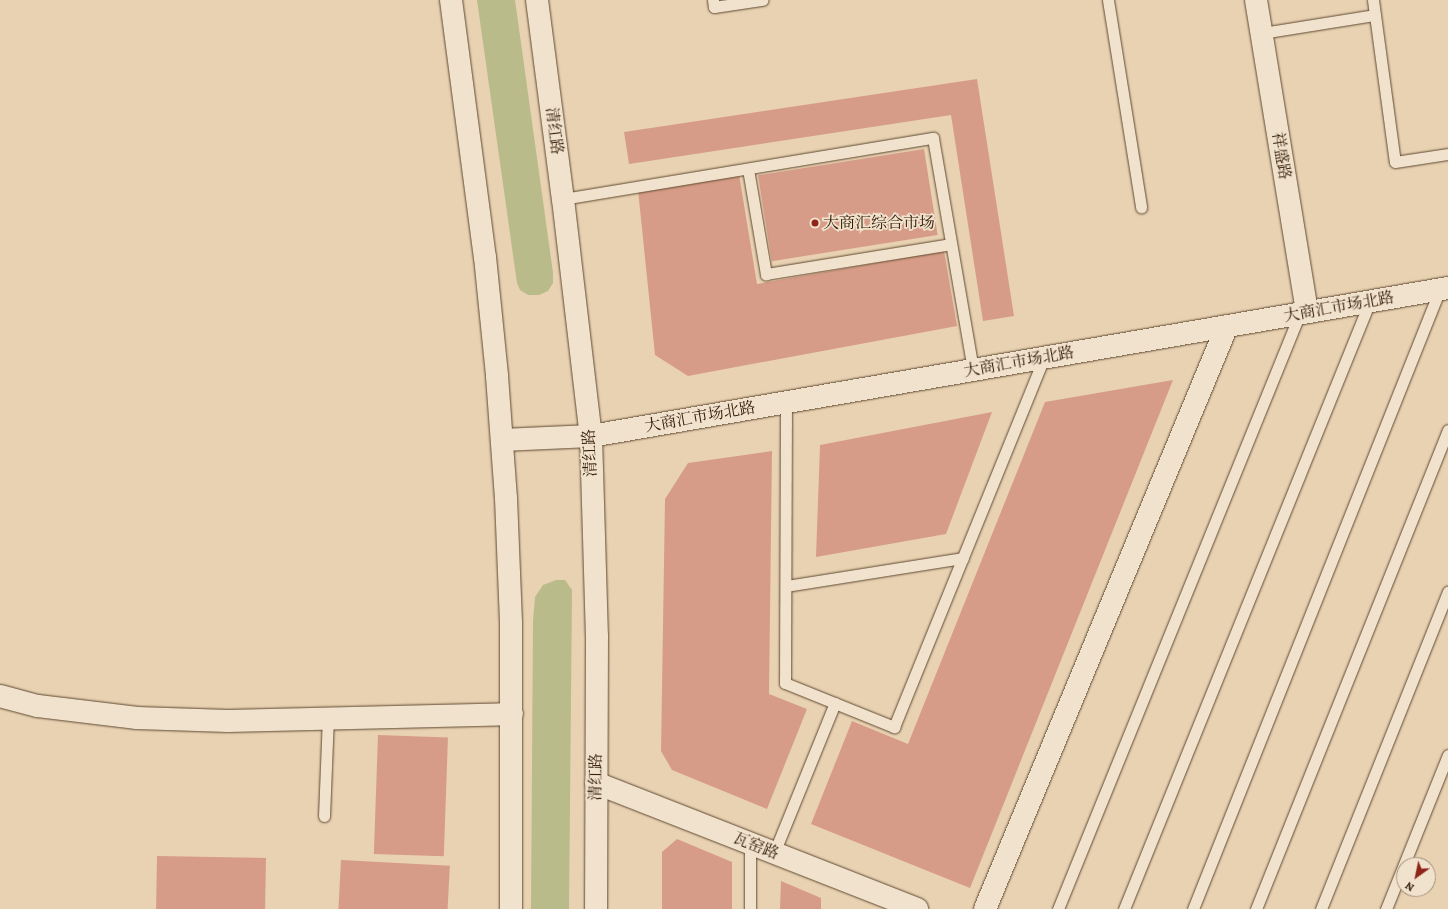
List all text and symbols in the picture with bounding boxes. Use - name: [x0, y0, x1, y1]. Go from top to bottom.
- street label: 清红路: [542, 106, 566, 156]
- street label: 祥盛路: [1268, 131, 1294, 181]
- place label: 大商汇综合市场: [823, 213, 935, 233]
- marker: 大商汇综合市场: [810, 218, 820, 228]
- street label: 大商汇市场北路: [1282, 288, 1396, 326]
- street label: 大商汇市场北路: [962, 343, 1076, 381]
- street label: 大商汇市场北路: [643, 398, 757, 436]
- street label: 清红路: [579, 429, 601, 477]
- street label: 清红路: [586, 753, 606, 801]
- street label: 瓦窑路: [730, 828, 782, 864]
- north arrow: [1396, 857, 1436, 897]
- text: N: [1402, 878, 1417, 895]

